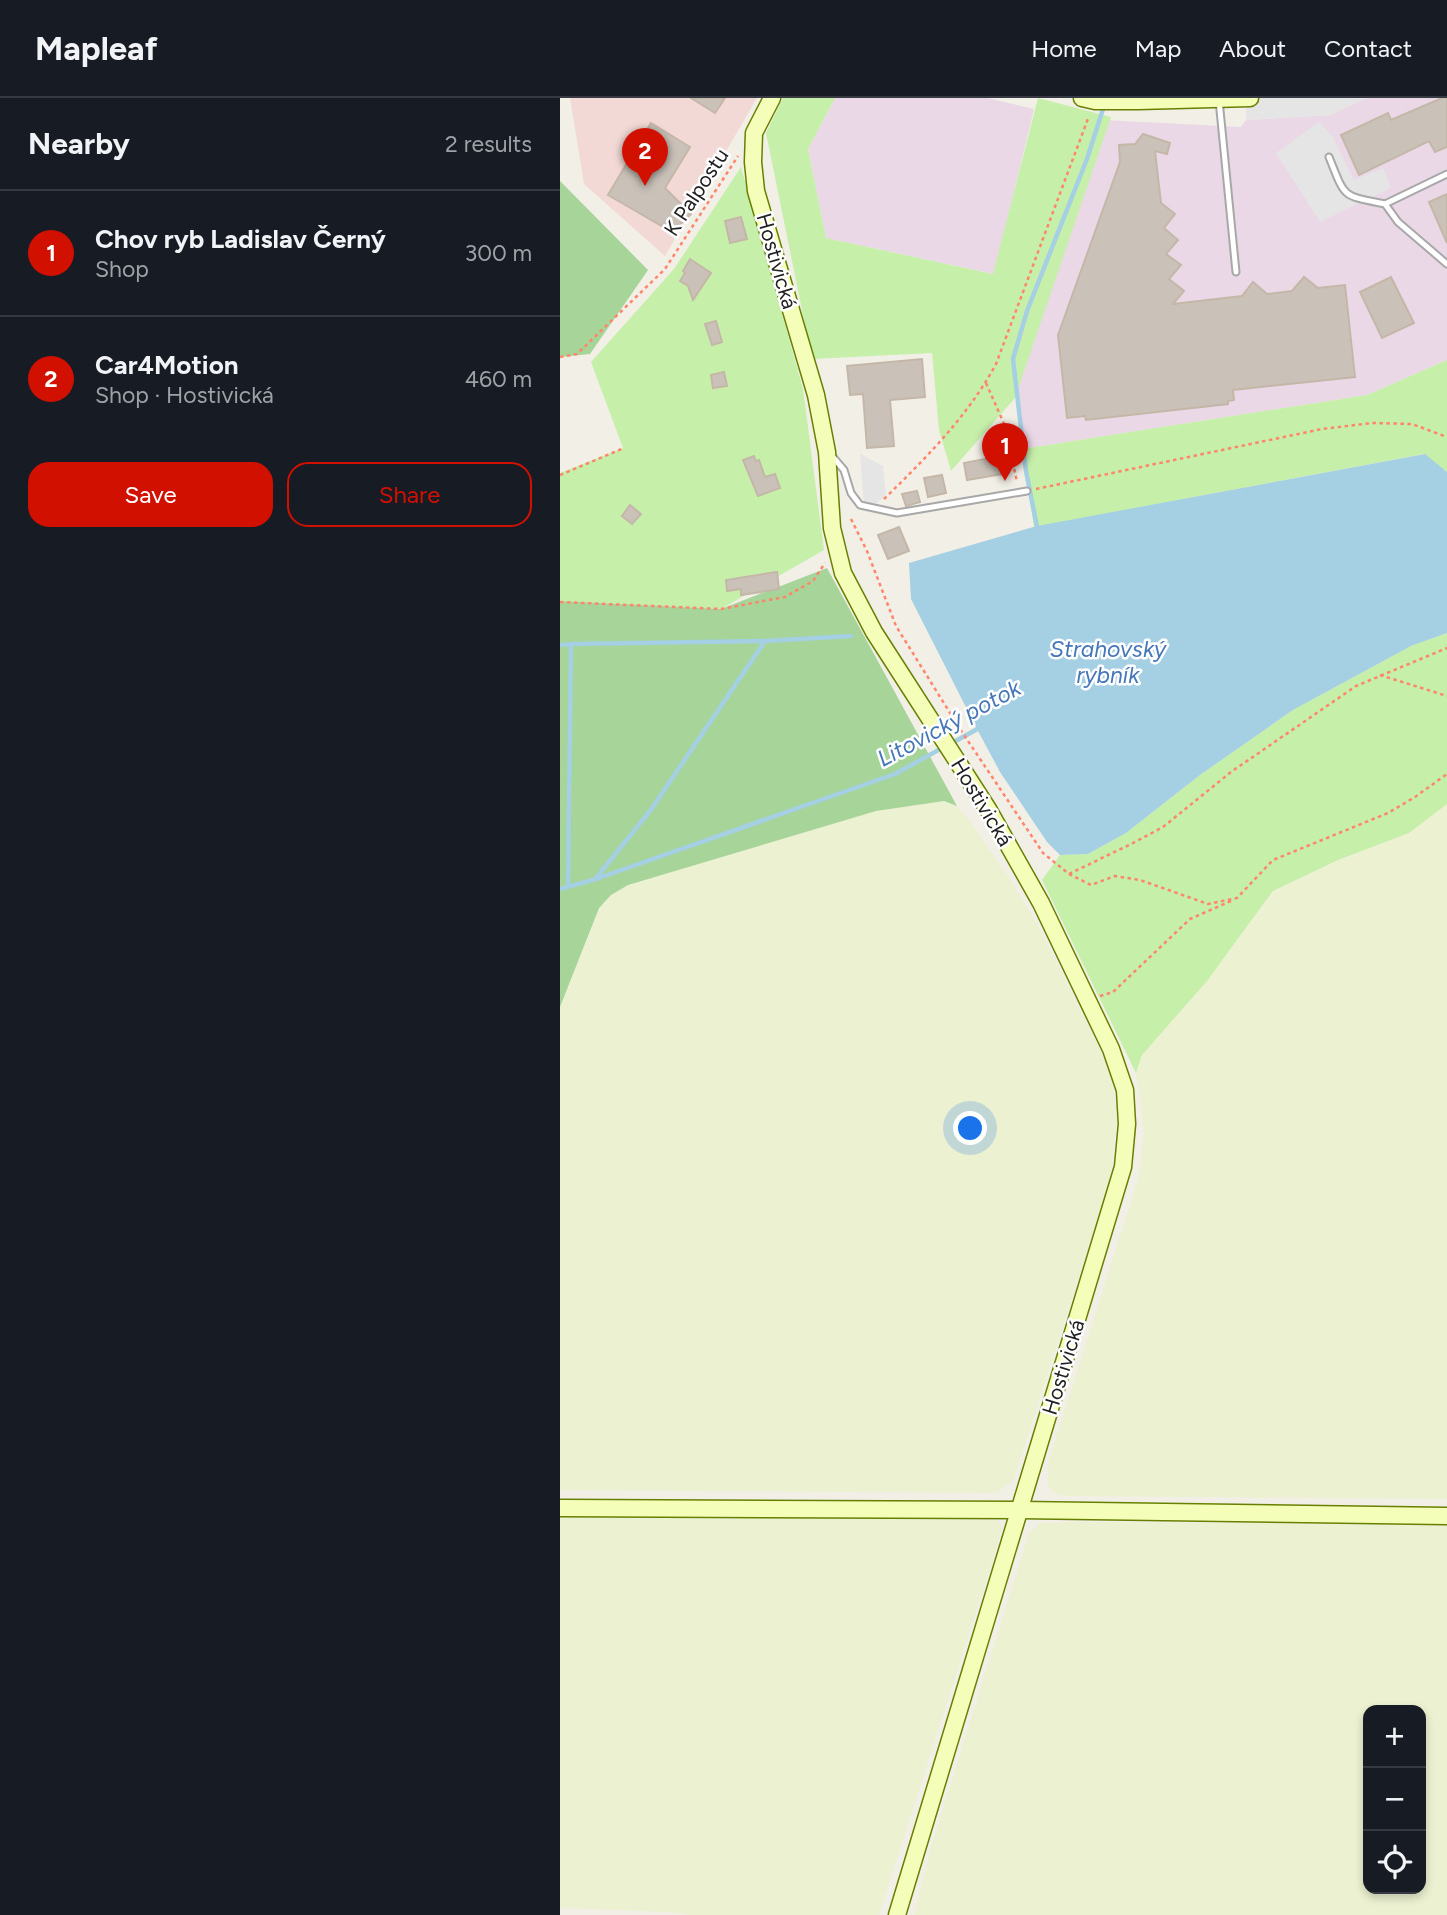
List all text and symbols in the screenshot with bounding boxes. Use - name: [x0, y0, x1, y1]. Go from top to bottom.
- text: Mapleaf: [35, 29, 158, 68]
- text: Home: [1031, 34, 1097, 63]
- text: Map: [1135, 34, 1181, 63]
- text: About: [1219, 34, 1286, 63]
- text: Contact: [1324, 34, 1412, 63]
- text: Nearby: [28, 125, 130, 162]
- pin: 2: [622, 128, 668, 186]
- text: 2 results: [445, 130, 532, 158]
- street label: K Palpostu: [658, 144, 734, 240]
- street label: Hostivická: [751, 210, 803, 312]
- text: Chov ryb Ladislav Černý: [95, 223, 386, 255]
- text: 1: [46, 239, 56, 267]
- text: 300 m: [465, 239, 532, 267]
- text: Shop: [95, 255, 149, 283]
- text: Car4Motion: [95, 349, 239, 381]
- text: 2: [44, 365, 58, 393]
- text: 460 m: [465, 365, 532, 393]
- text: Shop · Hostivická: [95, 381, 274, 409]
- pin: 1: [982, 423, 1028, 481]
- button: Save: [28, 462, 273, 527]
- button: Share: [287, 462, 532, 527]
- water label: Strahovský rybník: [1050, 635, 1167, 689]
- water label: Litovický potok: [873, 673, 1026, 773]
- street label: Hostivická: [946, 753, 1018, 851]
- your location: [953, 1111, 987, 1145]
- street label: Hostivická: [1037, 1316, 1089, 1418]
- map controls: [1363, 1705, 1426, 1894]
- button: +: [1363, 1705, 1426, 1768]
- button: −: [1363, 1768, 1426, 1831]
- button: locate: [1363, 1831, 1426, 1894]

